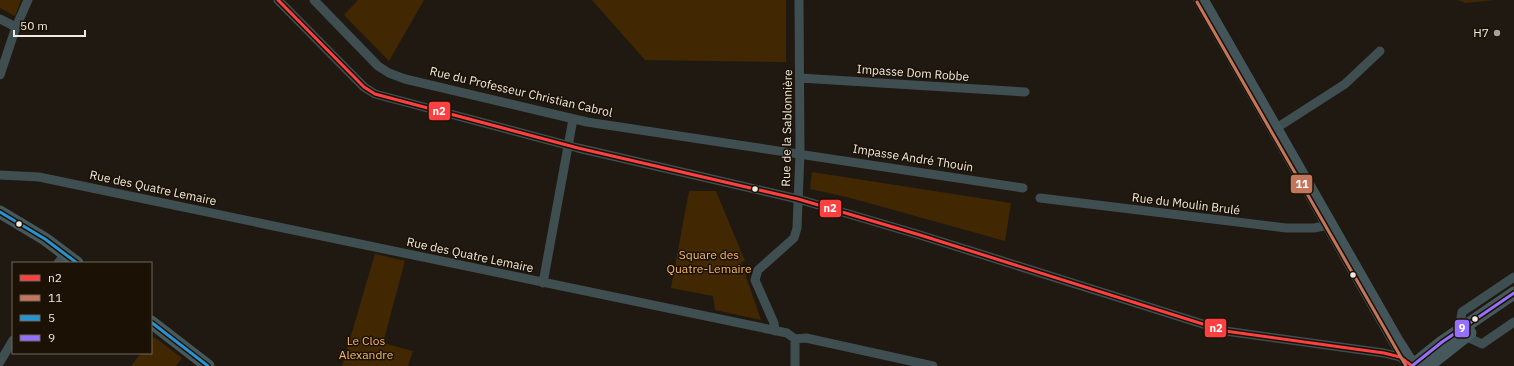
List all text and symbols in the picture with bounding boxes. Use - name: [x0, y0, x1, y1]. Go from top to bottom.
- scale bar: [14, 12, 85, 38]
- text: 50 m: [20, 18, 48, 33]
- place label: H7: [1473, 25, 1489, 40]
- marker: H7: [1492, 28, 1502, 38]
- street label: Impasse Dom Robbe: [856, 61, 970, 84]
- street label: Rue du Professeur Christian Cabrol: [428, 63, 614, 120]
- street label: Rue de la Sablonnière: [778, 69, 795, 187]
- line badge: n2: [428, 101, 451, 121]
- text: n2: [432, 104, 446, 118]
- street label: Impasse André Thouin: [852, 141, 974, 174]
- street label: Rue des Quatre Lemaire: [88, 167, 218, 208]
- line badge: 11: [1290, 174, 1313, 194]
- text: 11: [1295, 177, 1309, 191]
- unlabelled marker: [750, 184, 760, 194]
- street label: Rue du Moulin Brulé: [1131, 189, 1241, 218]
- line badge: n2: [819, 199, 842, 218]
- text: n2: [823, 201, 837, 215]
- unlabelled marker: [14, 219, 24, 229]
- street label: Rue des Quatre Lemaire: [405, 234, 535, 275]
- park label: Square des Quatre-Lemaire: [666, 247, 752, 276]
- legend: [12, 262, 152, 354]
- text: n2: [48, 270, 62, 285]
- unlabelled marker: [1348, 270, 1358, 280]
- text: 11: [48, 290, 62, 305]
- text: 5: [48, 310, 55, 325]
- unlabelled marker: [1470, 314, 1480, 324]
- line badge: n2: [1204, 318, 1227, 338]
- line badge: 9: [1454, 319, 1470, 338]
- text: n2: [1209, 321, 1223, 335]
- text: 9: [1459, 321, 1466, 335]
- text: 9: [48, 330, 55, 345]
- park label: Le Clos Alexandre: [339, 333, 394, 362]

